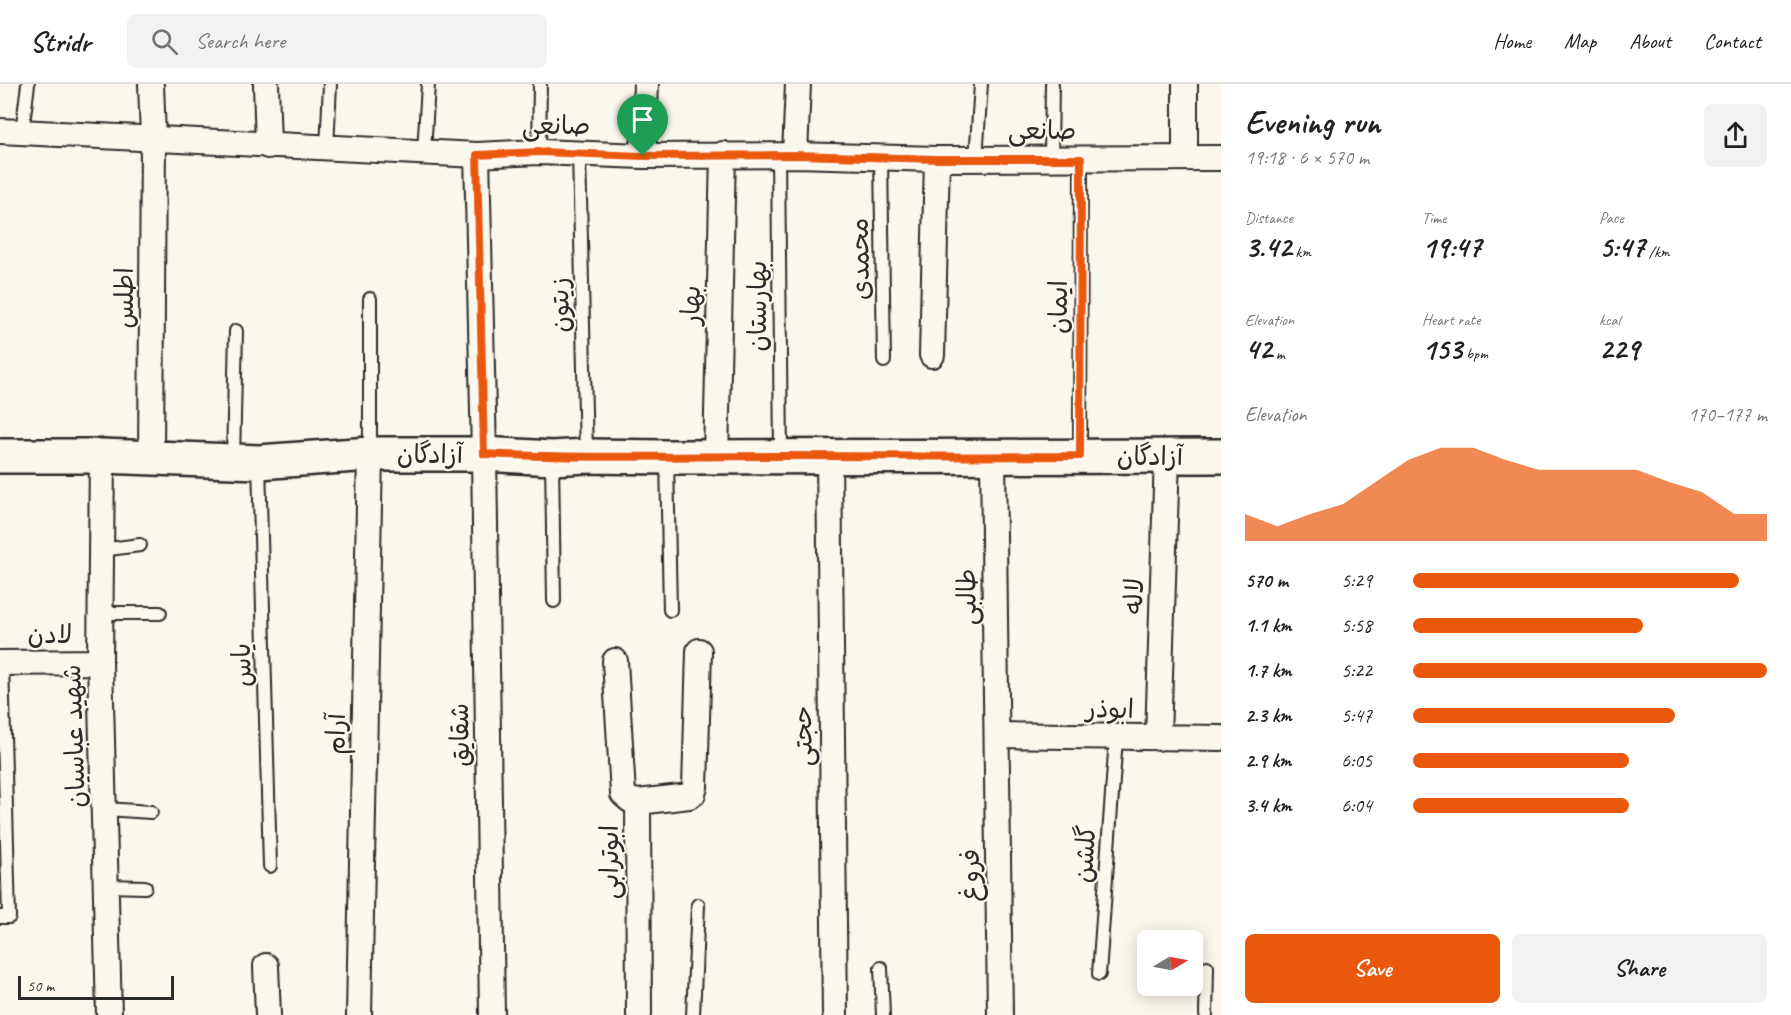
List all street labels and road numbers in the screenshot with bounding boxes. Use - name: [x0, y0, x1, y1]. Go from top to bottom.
- street label: صانعی: [522, 109, 590, 142]
- street label: صانعی: [1008, 114, 1076, 147]
- street label: محمدی: [843, 218, 877, 300]
- street label: بهارستان: [741, 260, 774, 352]
- street label: اطلس: [108, 267, 141, 329]
- street label: زیتون: [543, 277, 577, 333]
- street label: ایمان: [1042, 280, 1075, 334]
- street label: بهار: [674, 285, 708, 327]
- street label: آزادگان: [397, 438, 465, 471]
- street label: آزادگان: [1117, 440, 1185, 473]
- street label: طالبی: [950, 568, 984, 626]
- street label: لاله: [1117, 577, 1151, 615]
- street label: لادن: [28, 618, 72, 651]
- street label: یاس: [225, 642, 259, 688]
- street label: شهید عباسیان: [55, 664, 93, 808]
- street label: ابوذر: [1084, 692, 1134, 726]
- street label: شقایق: [443, 703, 477, 767]
- street label: حجتی: [786, 705, 820, 767]
- street label: آرام: [319, 711, 356, 755]
- street label: گلشن: [1067, 824, 1103, 884]
- street label: ابوترابی: [593, 825, 626, 899]
- street label: فروغ: [954, 849, 988, 901]

